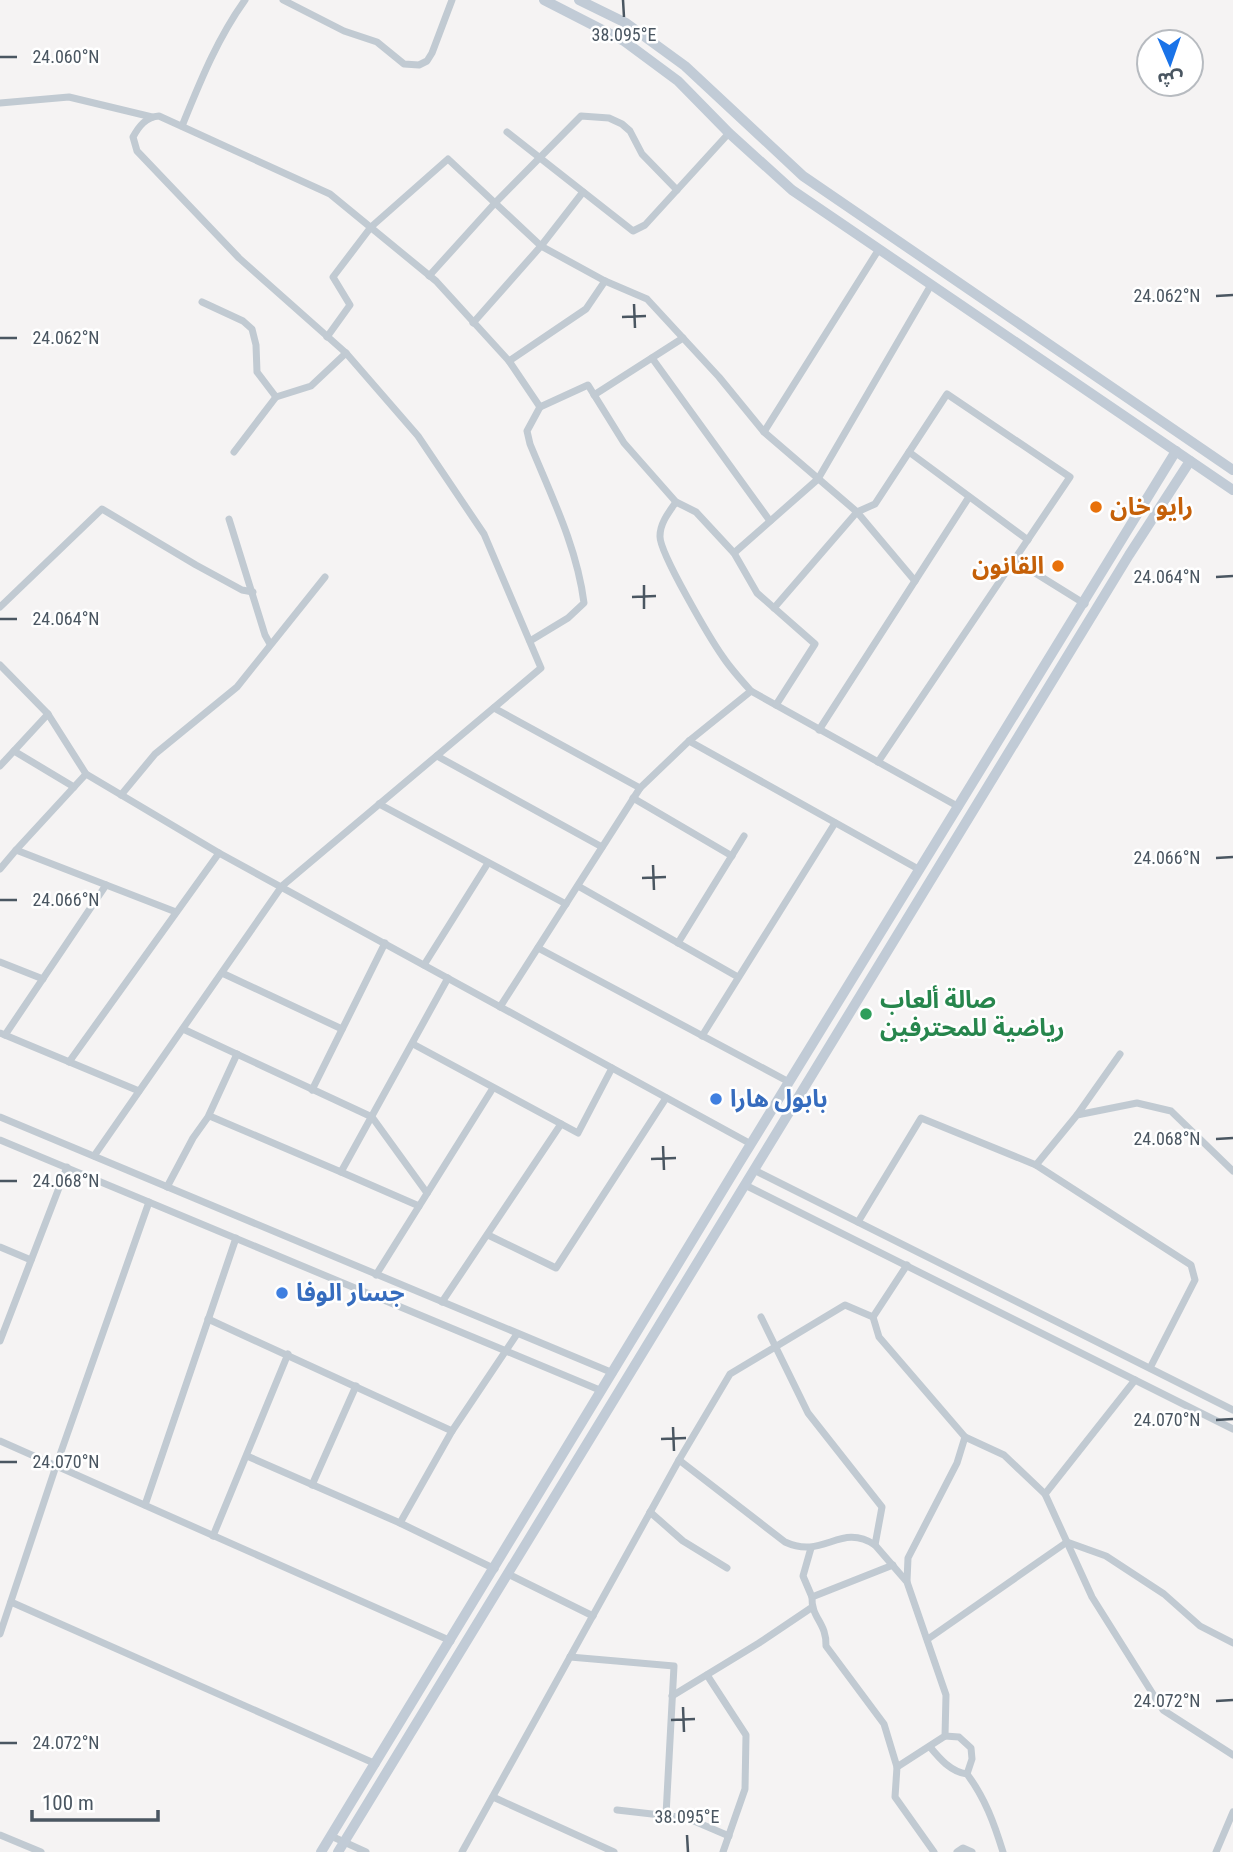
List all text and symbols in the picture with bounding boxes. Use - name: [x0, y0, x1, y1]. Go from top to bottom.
- text: 38.095°E: [592, 24, 656, 45]
- north arrow: [1135, 28, 1205, 98]
- text: 24.060°N: [32, 46, 100, 67]
- text: ش: [1157, 68, 1184, 91]
- text: 24.062°N: [1133, 285, 1201, 306]
- text: 24.062°N: [32, 327, 100, 348]
- place label: رايو خان: [1110, 493, 1193, 521]
- marker: رايو خان: [1088, 499, 1104, 515]
- place label: القانون: [972, 552, 1044, 580]
- marker: القانون: [1050, 558, 1066, 574]
- text: 24.064°N: [1133, 566, 1201, 587]
- text: 24.064°N: [32, 608, 100, 629]
- text: 24.066°N: [1133, 847, 1201, 868]
- text: 24.066°N: [32, 889, 100, 910]
- place label: صالة ألعاب رياضية للمحترفين: [880, 985, 1065, 1042]
- marker: صالة ألعاب رياضية للمحترفين: [858, 1006, 874, 1022]
- place label: بابول هارا: [730, 1085, 828, 1113]
- marker: بابول هارا: [708, 1091, 724, 1107]
- text: 24.068°N: [1133, 1128, 1201, 1149]
- text: 24.068°N: [32, 1170, 100, 1191]
- place label: جسار الوفا: [296, 1279, 405, 1307]
- marker: جسار الوفا: [274, 1285, 290, 1301]
- text: 24.070°N: [1133, 1409, 1201, 1430]
- text: 24.070°N: [32, 1451, 100, 1472]
- text: 24.072°N: [1133, 1690, 1201, 1711]
- text: 24.072°N: [32, 1732, 100, 1753]
- scale bar: [32, 1778, 158, 1822]
- text: 100 m: [42, 1791, 94, 1815]
- text: 38.095°E: [655, 1806, 719, 1827]

